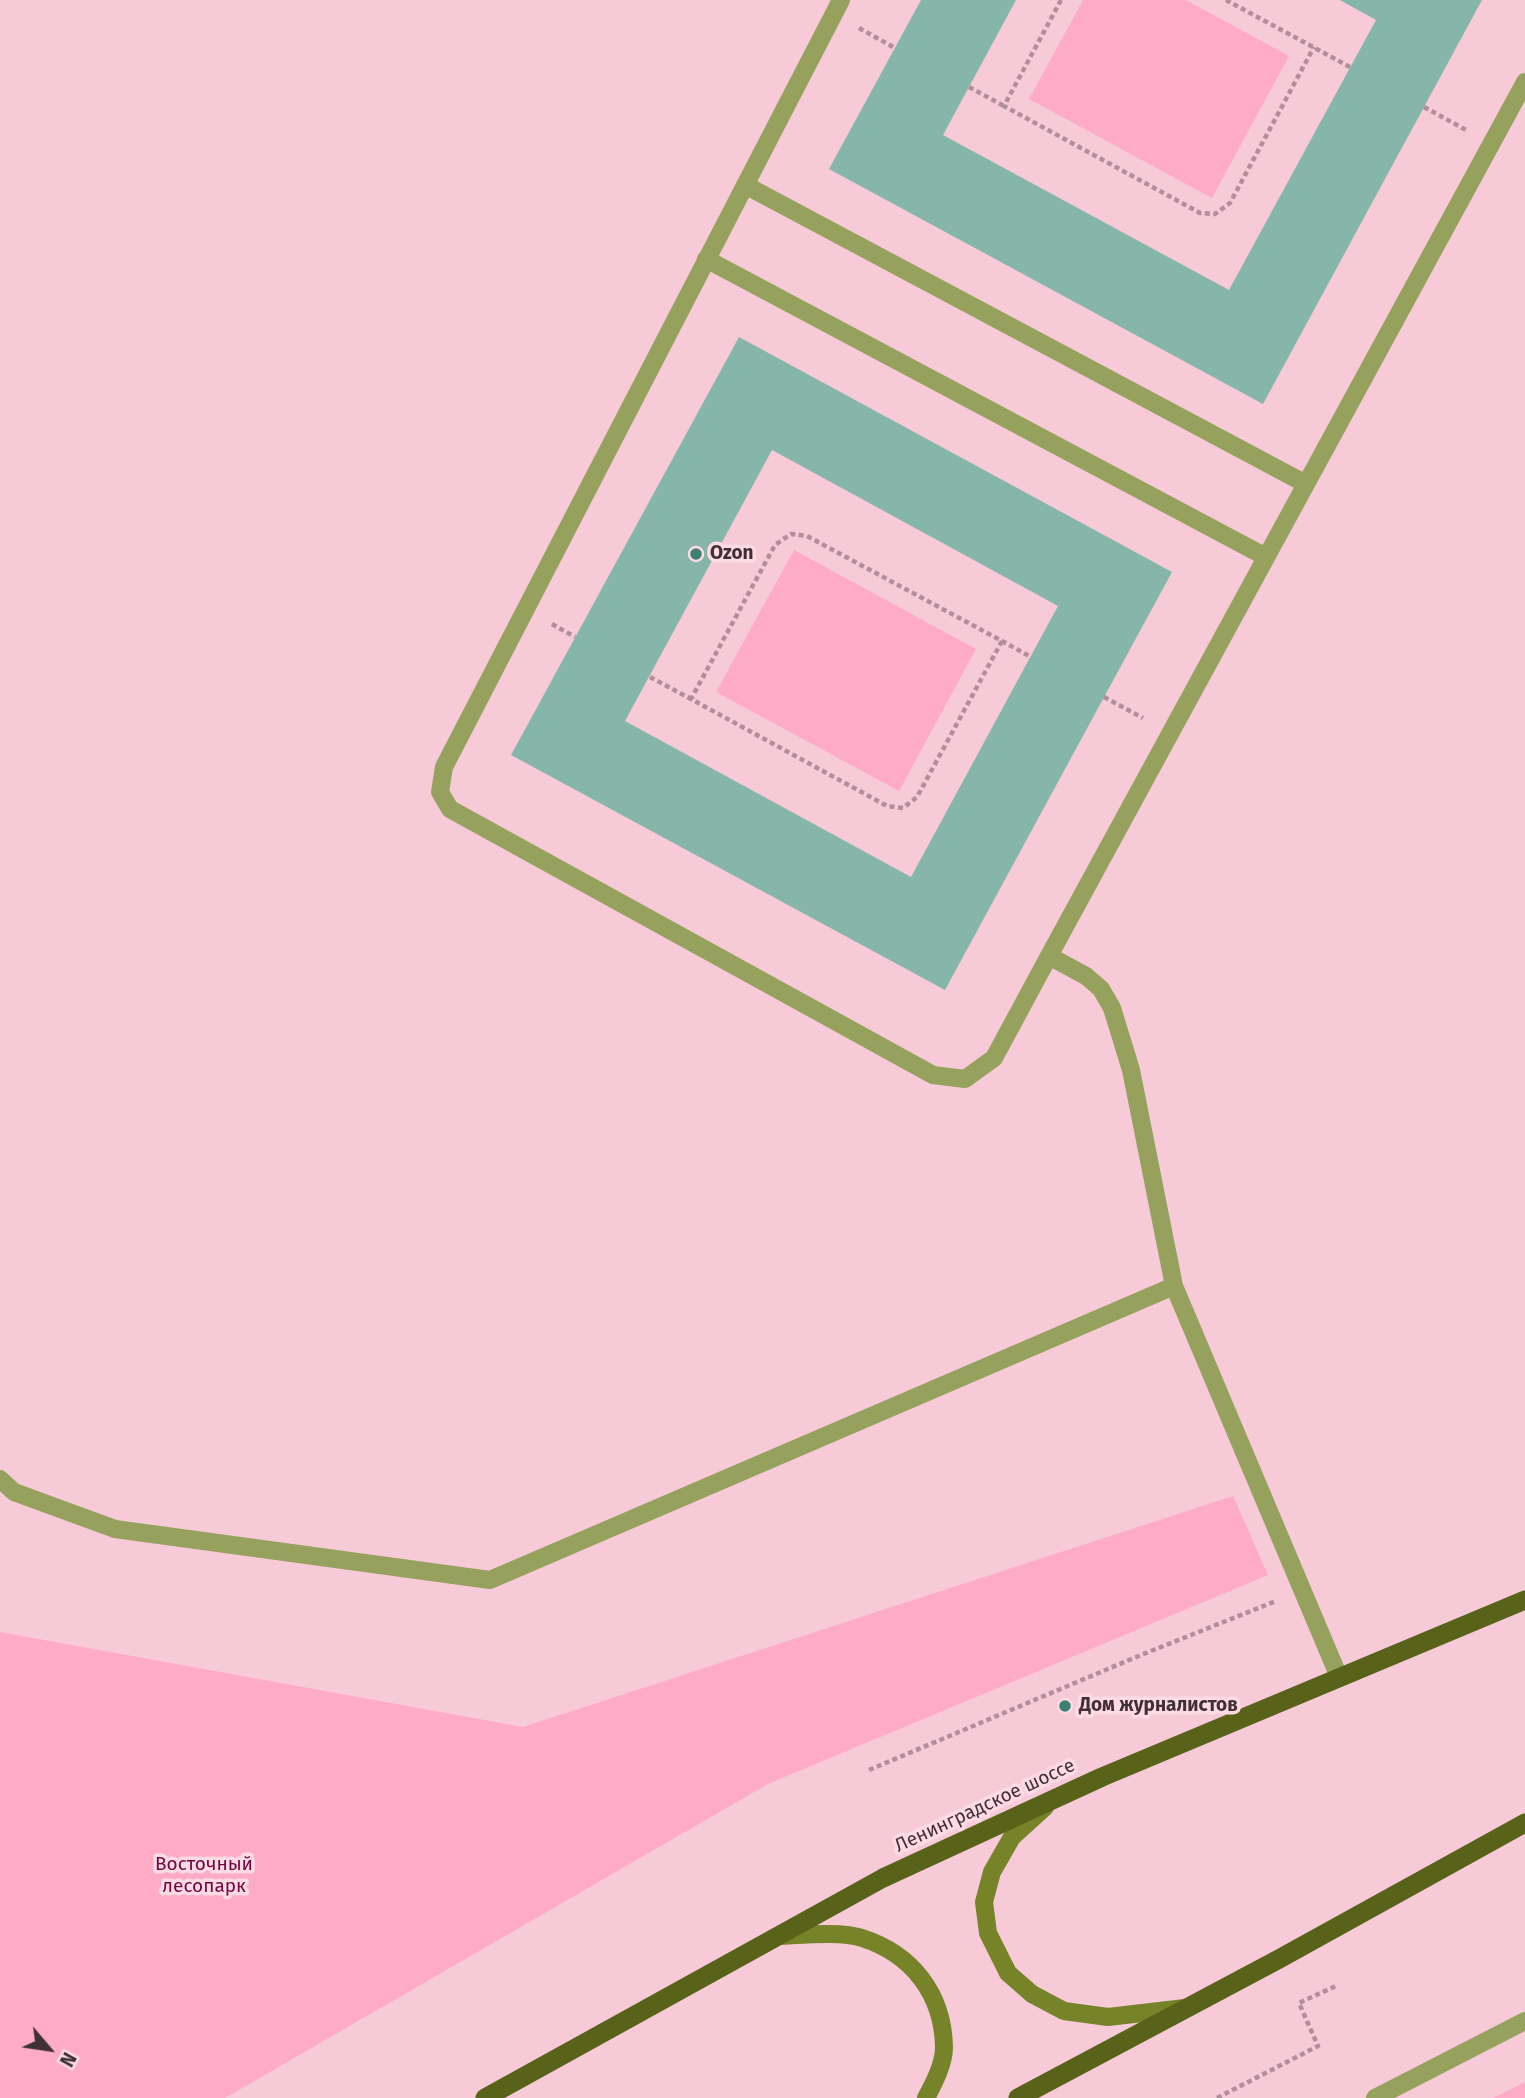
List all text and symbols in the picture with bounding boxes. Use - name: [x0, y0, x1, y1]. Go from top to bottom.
- place label: Ozon: [710, 543, 754, 565]
- marker: Ozon: [688, 546, 704, 562]
- place label: Дом журналистов: [1079, 1695, 1238, 1717]
- marker: Дом журналистов: [1057, 1698, 1073, 1714]
- street label: Ленинградское шоссе: [891, 1754, 1079, 1858]
- park label: Восточный лесопарк: [155, 1854, 253, 1898]
- north arrow: [14, 2014, 84, 2084]
- text: N: [55, 2048, 81, 2071]

